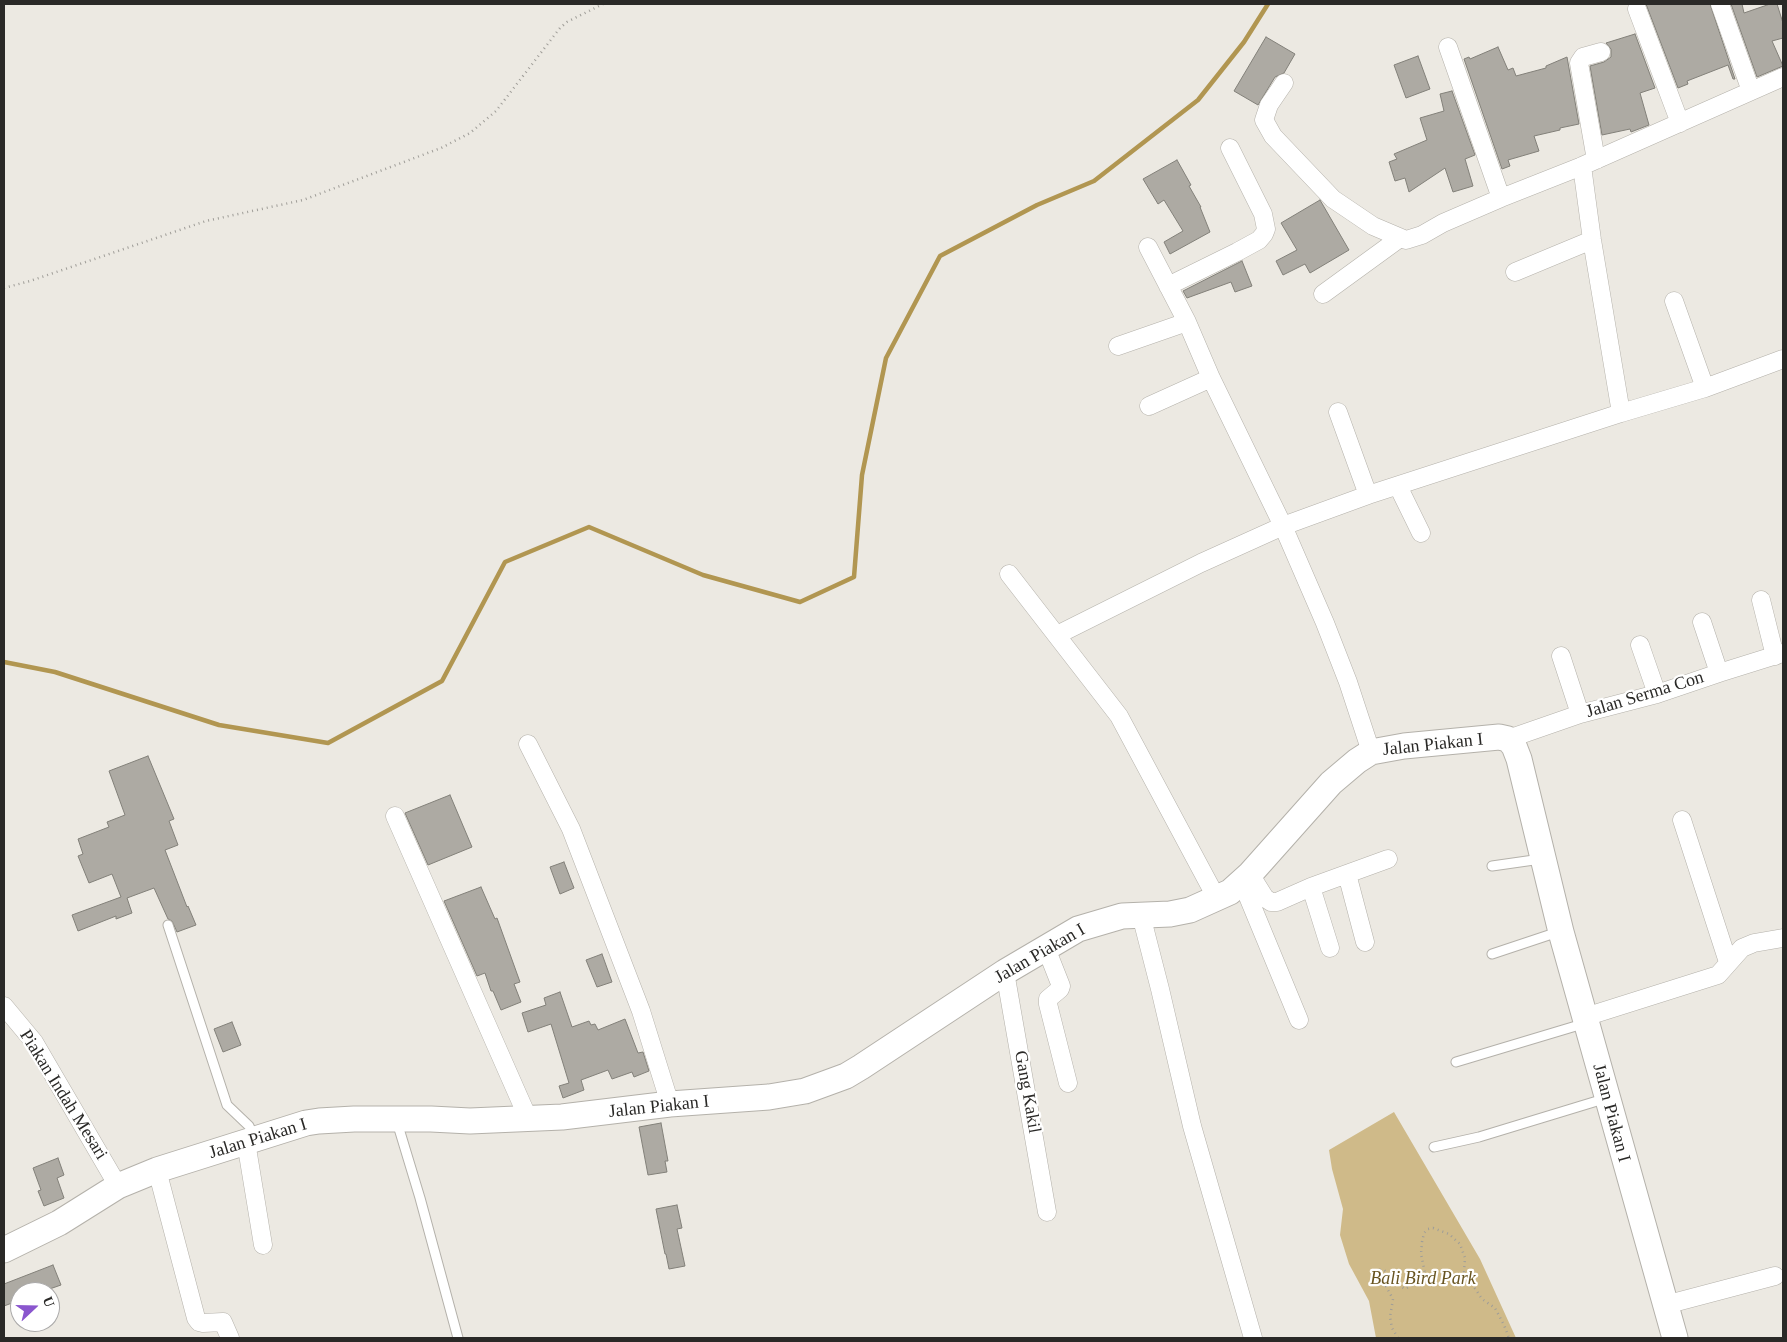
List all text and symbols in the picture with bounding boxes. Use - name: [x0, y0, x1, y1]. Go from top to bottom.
- street label: Jalan Serma Con: [1584, 667, 1706, 723]
- street label: Jalan Piakan I: [1382, 729, 1484, 761]
- street label: Jalan Piakan I: [991, 919, 1089, 989]
- street label: Piakan Indah Mesari: [14, 1026, 112, 1164]
- street label: Gang Kakil: [1009, 1049, 1045, 1135]
- street label: Jalan Piakan I: [1588, 1061, 1634, 1165]
- street label: Jalan Piakan I: [608, 1091, 710, 1123]
- street label: Jalan Piakan I: [207, 1114, 309, 1164]
- park label: Bali Bird Park: [1370, 1268, 1476, 1290]
- north arrow: [10, 1282, 60, 1332]
- text: U: [40, 1294, 57, 1309]

